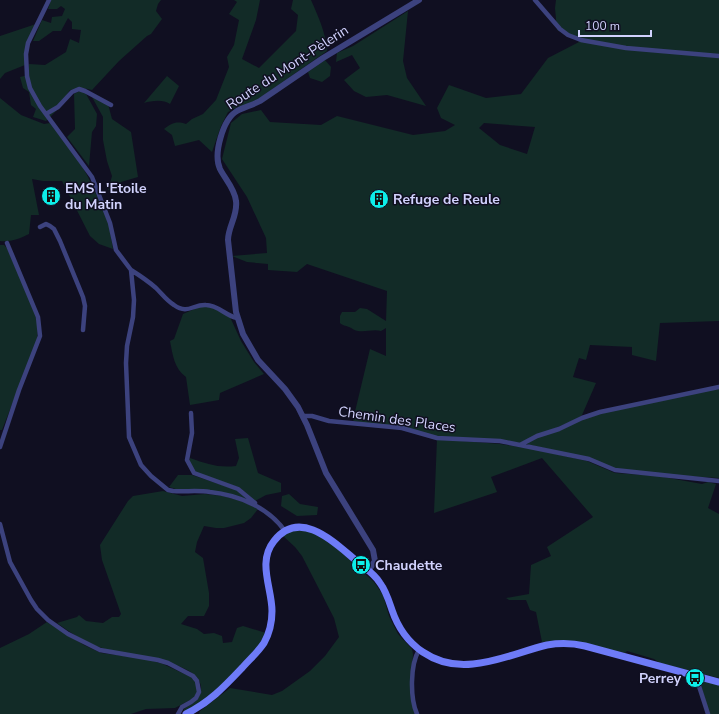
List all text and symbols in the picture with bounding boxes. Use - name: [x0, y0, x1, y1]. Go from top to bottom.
- scale bar: [579, 12, 651, 38]
- text: 100 m: [585, 18, 620, 34]
- street label: Route du Mont-Pèlerin: [222, 21, 352, 114]
- place label: EMS L'Etoile du Matin: [65, 179, 147, 214]
- building icon: EMS L'Etoile du Matin: [40, 185, 62, 207]
- building icon: Refuge de Reule: [368, 188, 390, 210]
- place label: Refuge de Reule: [393, 190, 500, 209]
- street label: Chemin des Places: [337, 402, 457, 437]
- bus stop icon: Chaudette: [350, 554, 372, 576]
- place label: Chaudette: [375, 556, 443, 575]
- bus stop icon: Perrey: [684, 667, 706, 689]
- place label: Perrey: [639, 669, 682, 688]

